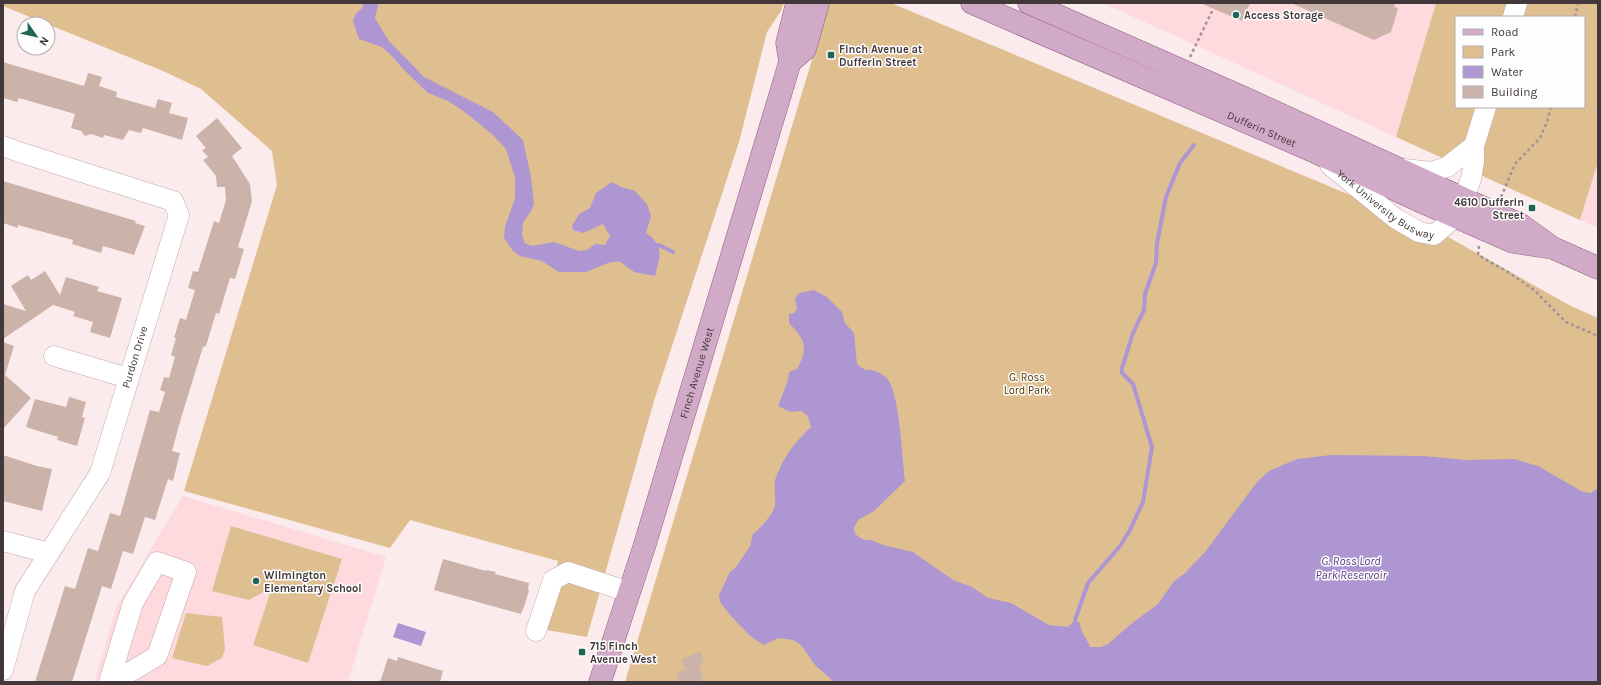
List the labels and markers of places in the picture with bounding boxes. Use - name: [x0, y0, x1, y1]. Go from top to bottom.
- place label: Access Storage: [1244, 9, 1323, 22]
- marker: Access Storage: [1231, 10, 1241, 20]
- place label: Finch Avenue at Dufferin Street: [839, 43, 923, 69]
- marker: Finch Avenue at Dufferin Street: [826, 50, 836, 60]
- place label: 4610 Dufferin Street: [1454, 196, 1525, 222]
- marker: 4610 Dufferin Street: [1527, 203, 1537, 213]
- place label: Wilmington Elementary School: [264, 569, 362, 595]
- marker: Wilmington Elementary School: [251, 576, 261, 586]
- place label: 715 Finch Avenue West: [590, 640, 657, 666]
- marker: 715 Finch Avenue West: [577, 647, 587, 657]

